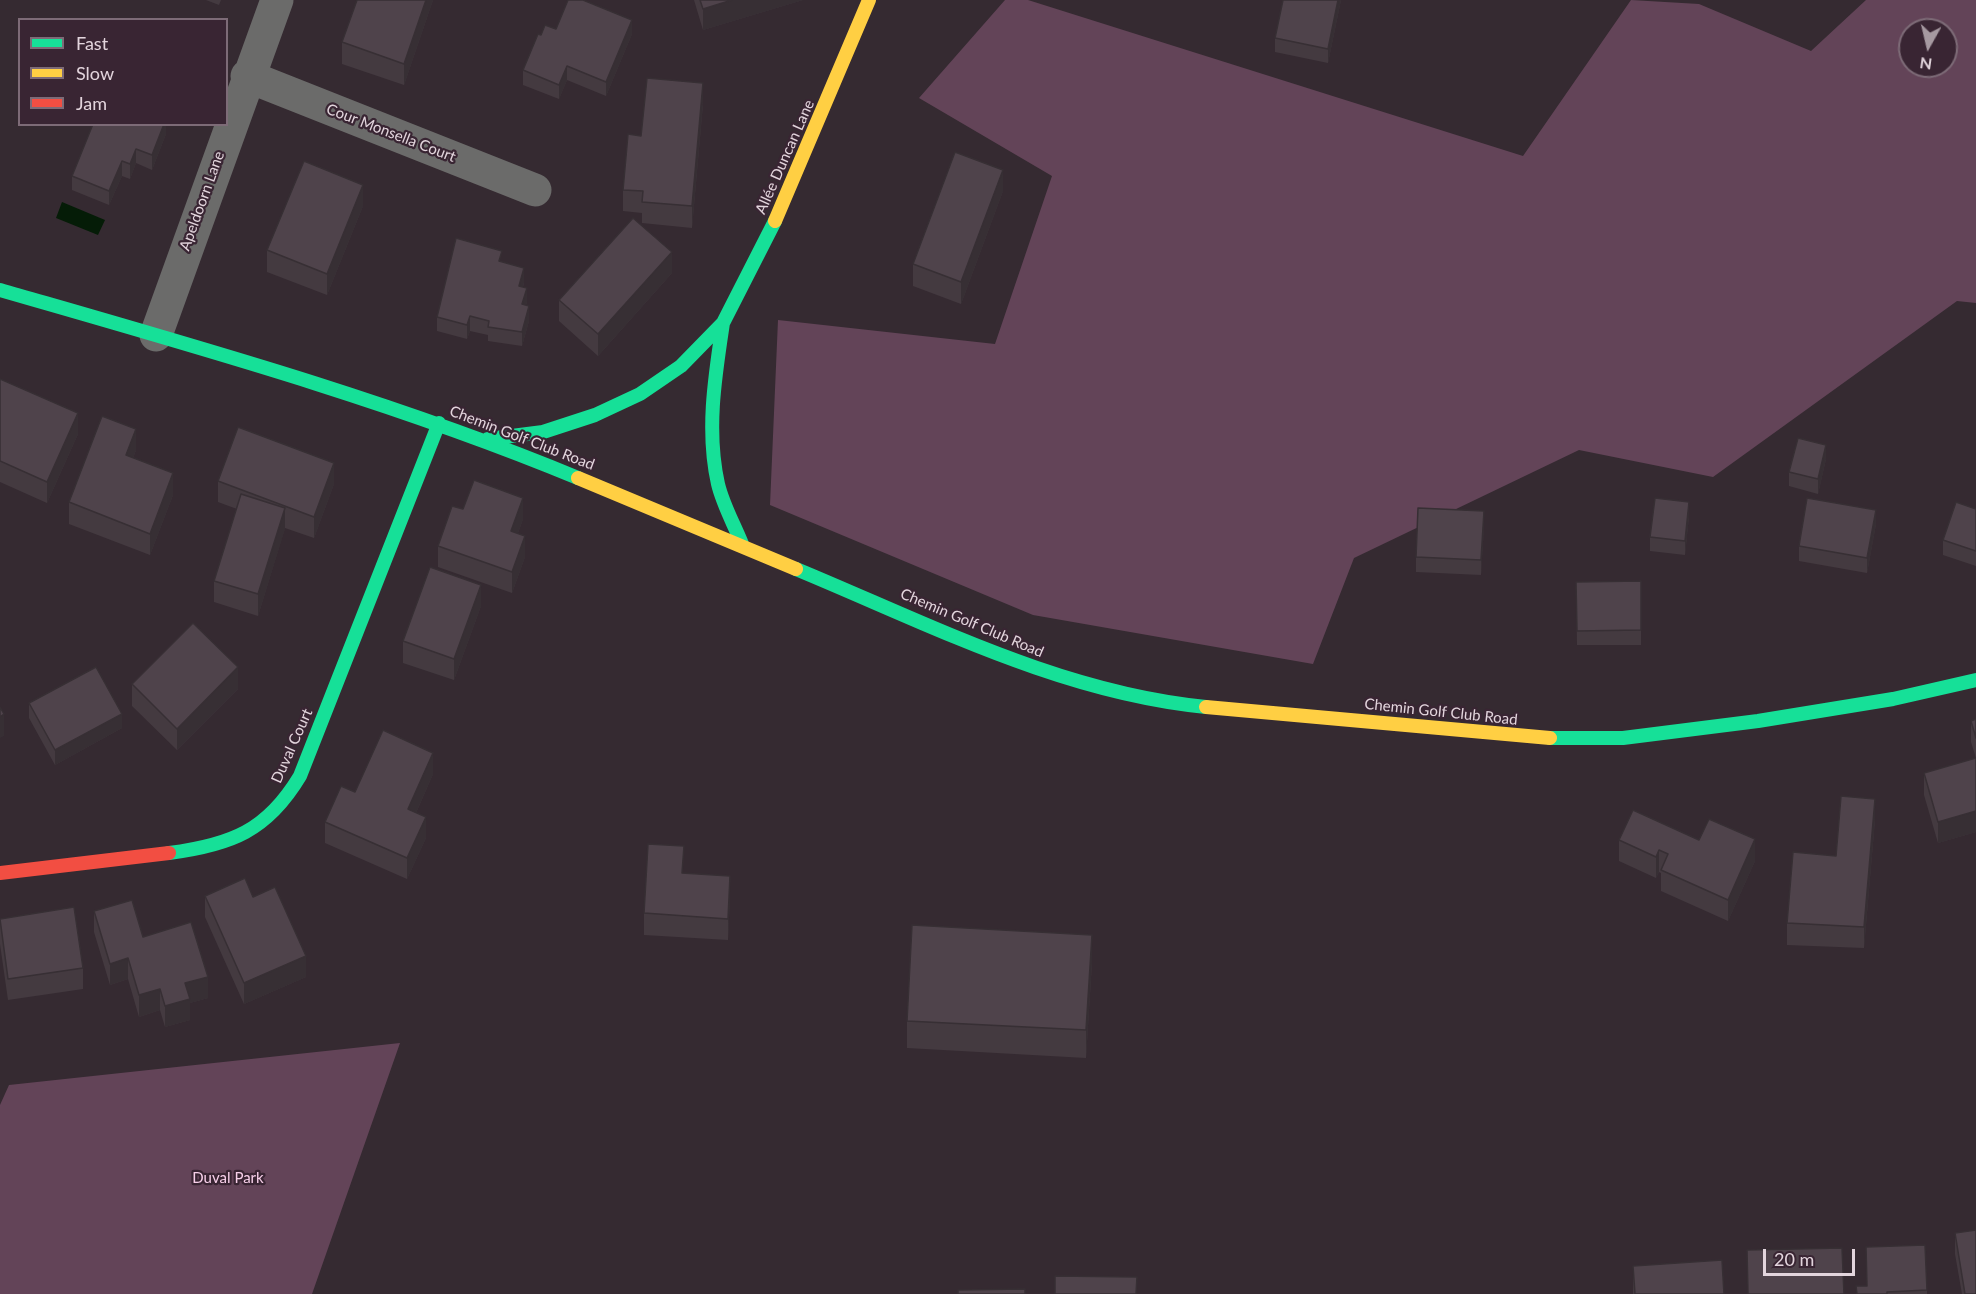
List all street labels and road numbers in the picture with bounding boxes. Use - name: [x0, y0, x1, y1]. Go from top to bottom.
- street label: Allée Duncan Lane: [752, 97, 818, 217]
- street label: Cour Monsella Court: [324, 100, 458, 166]
- street label: Apeldoorn Lane: [176, 149, 228, 253]
- street label: Chemin Golf Club Road: [447, 402, 597, 474]
- street label: Chemin Golf Club Road: [898, 585, 1046, 661]
- street label: Chemin Golf Club Road: [1364, 695, 1518, 729]
- street label: Duval Court: [268, 706, 316, 786]

